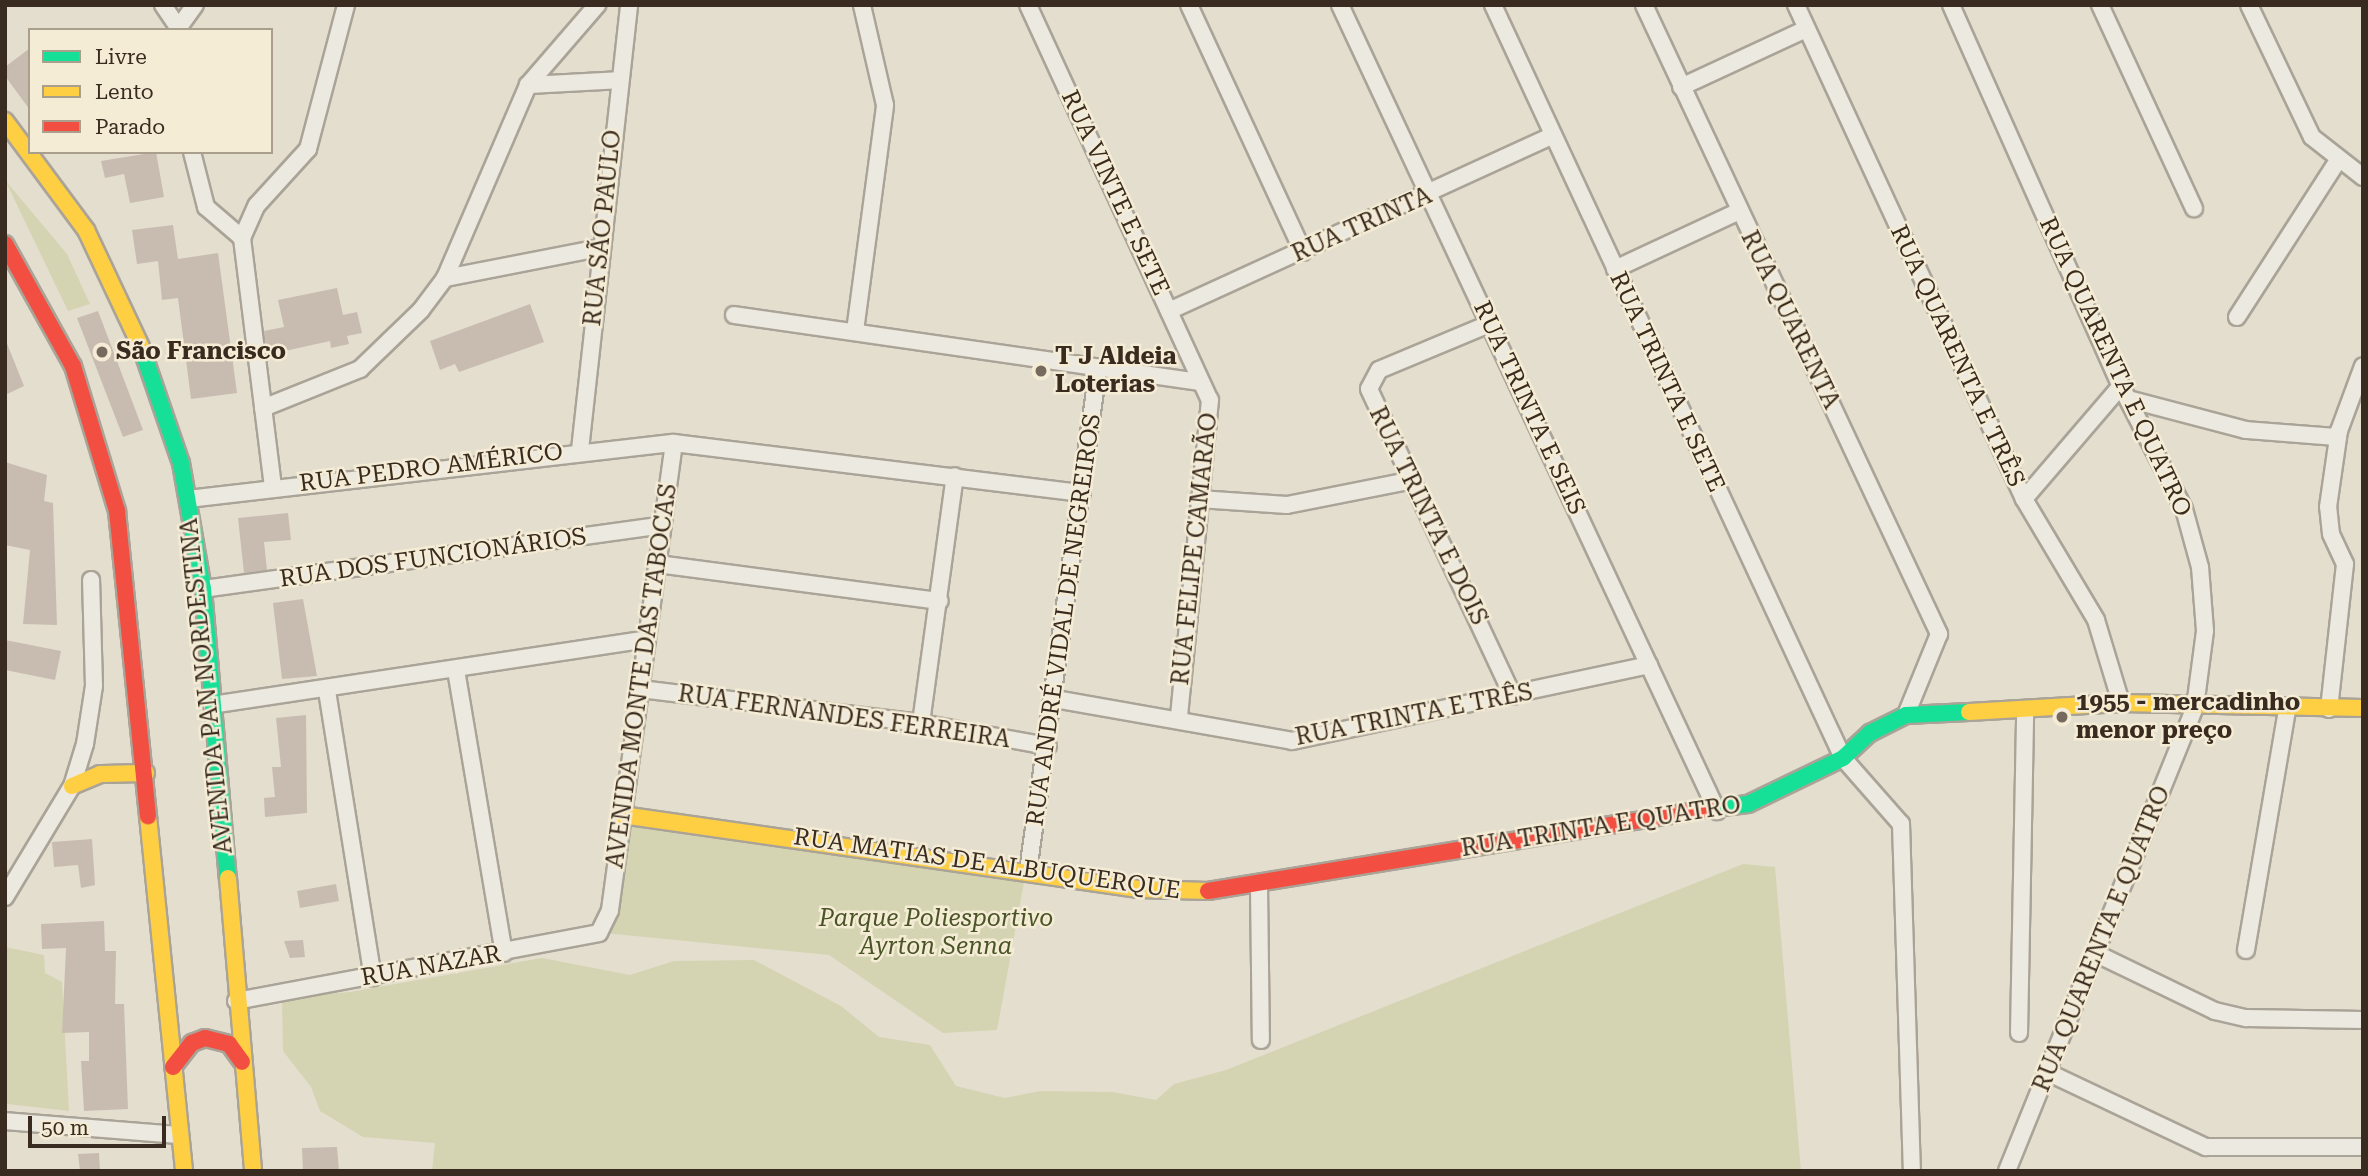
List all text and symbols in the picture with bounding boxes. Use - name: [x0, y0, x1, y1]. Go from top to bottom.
- legend: [28, 28, 273, 154]
- text: Livre: [95, 45, 147, 69]
- text: Lento: [95, 80, 154, 104]
- street label: RUA VINTE E SETE: [1055, 86, 1175, 300]
- text: Parado: [95, 115, 165, 139]
- street label: RUA SÃO PAULO: [578, 128, 628, 328]
- street label: RUA TRINTA: [1287, 181, 1437, 269]
- street label: RUA QUARENTA E QUATRO: [2033, 213, 2197, 521]
- street label: RUA QUARENTA E TRÊS: [1884, 221, 2030, 491]
- street label: RUA QUARENTA: [1734, 226, 1846, 414]
- street label: RUA TRINTA E SETE: [1603, 267, 1731, 497]
- street label: RUA TRINTA E SEIS: [1467, 297, 1591, 519]
- place label: São Francisco: [116, 338, 286, 366]
- place label: T J Aldeia Loterias: [1055, 343, 1177, 399]
- marker: São Francisco: [94, 344, 110, 360]
- marker: T J Aldeia Loterias: [1033, 363, 1049, 379]
- street label: RUA TRINTA E DOIS: [1363, 402, 1493, 630]
- street label: RUA FELIPE CAMARÃO: [1166, 411, 1224, 687]
- street label: RUA ANDRÉ VIDAL DE NEGREIROS: [1021, 412, 1107, 828]
- street label: RUA PEDRO AMÉRICO: [298, 438, 564, 498]
- street label: AVENIDA MONTE DAS TABOCAS: [601, 482, 683, 870]
- street label: AVENIDA PAN NORDESTINA: [175, 517, 239, 855]
- street label: RUA DOS FUNCIONÁRIOS: [278, 522, 588, 594]
- street label: RUA TRINTA E TRÊS: [1293, 678, 1535, 752]
- street label: RUA FERNANDES FERREIRA: [676, 679, 1012, 755]
- place label: 1955 - mercadinho menor preço: [2076, 689, 2300, 745]
- marker: 1955 - mercadinho menor preço: [2054, 709, 2070, 725]
- street label: RUA QUARENTA E QUATRO: [2027, 782, 2177, 1096]
- street label: RUA TRINTA E QUATRO: [1459, 791, 1743, 863]
- street label: RUA MATIAS DE ALBUQUERQUE: [792, 823, 1182, 905]
- park label: Parque Poliesportivo Ayrton Senna: [819, 905, 1053, 961]
- street label: RUA NAZAR: [359, 940, 503, 992]
- scale bar: [32, 1102, 170, 1146]
- text: 50 m: [41, 1116, 89, 1140]

